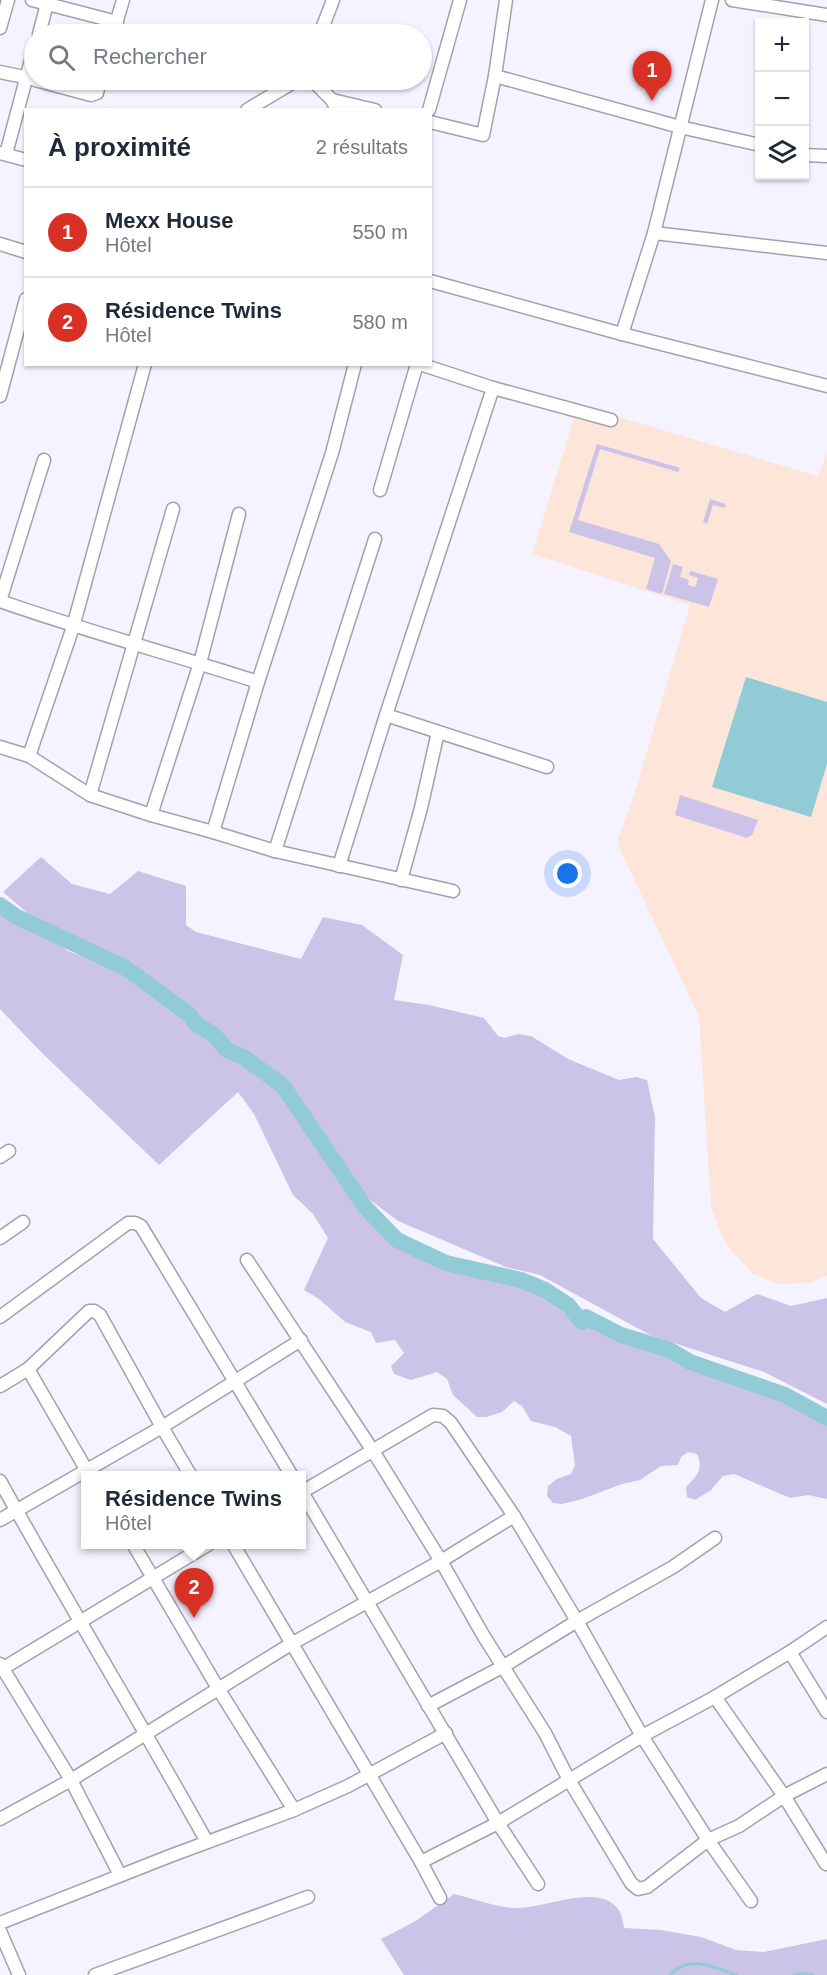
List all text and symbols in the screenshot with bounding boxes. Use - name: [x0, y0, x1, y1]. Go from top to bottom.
- map controls: [755, 18, 809, 180]
- button: +: [755, 18, 809, 72]
- search box: [24, 24, 432, 90]
- icon: search: [45, 41, 78, 74]
- text: Rechercher: [93, 44, 207, 69]
- pin: 1: [632, 51, 672, 101]
- button: −: [755, 72, 809, 126]
- button: layers: [755, 126, 809, 180]
- text: À proximité: [48, 132, 191, 162]
- text: 2 résultats: [316, 136, 408, 158]
- text: Mexx House: [105, 208, 233, 233]
- text: 1: [62, 221, 73, 243]
- text: 550 m: [352, 221, 408, 243]
- text: Hôtel: [105, 234, 152, 256]
- text: Résidence Twins: [105, 298, 282, 323]
- text: 2: [62, 311, 73, 333]
- text: 580 m: [352, 311, 408, 333]
- text: Hôtel: [105, 324, 152, 346]
- your location: [553, 859, 582, 888]
- popup: [81, 1471, 306, 1549]
- text: Résidence Twins: [105, 1486, 282, 1511]
- text: Hôtel: [105, 1512, 152, 1534]
- pin: 2: [174, 1568, 214, 1618]

